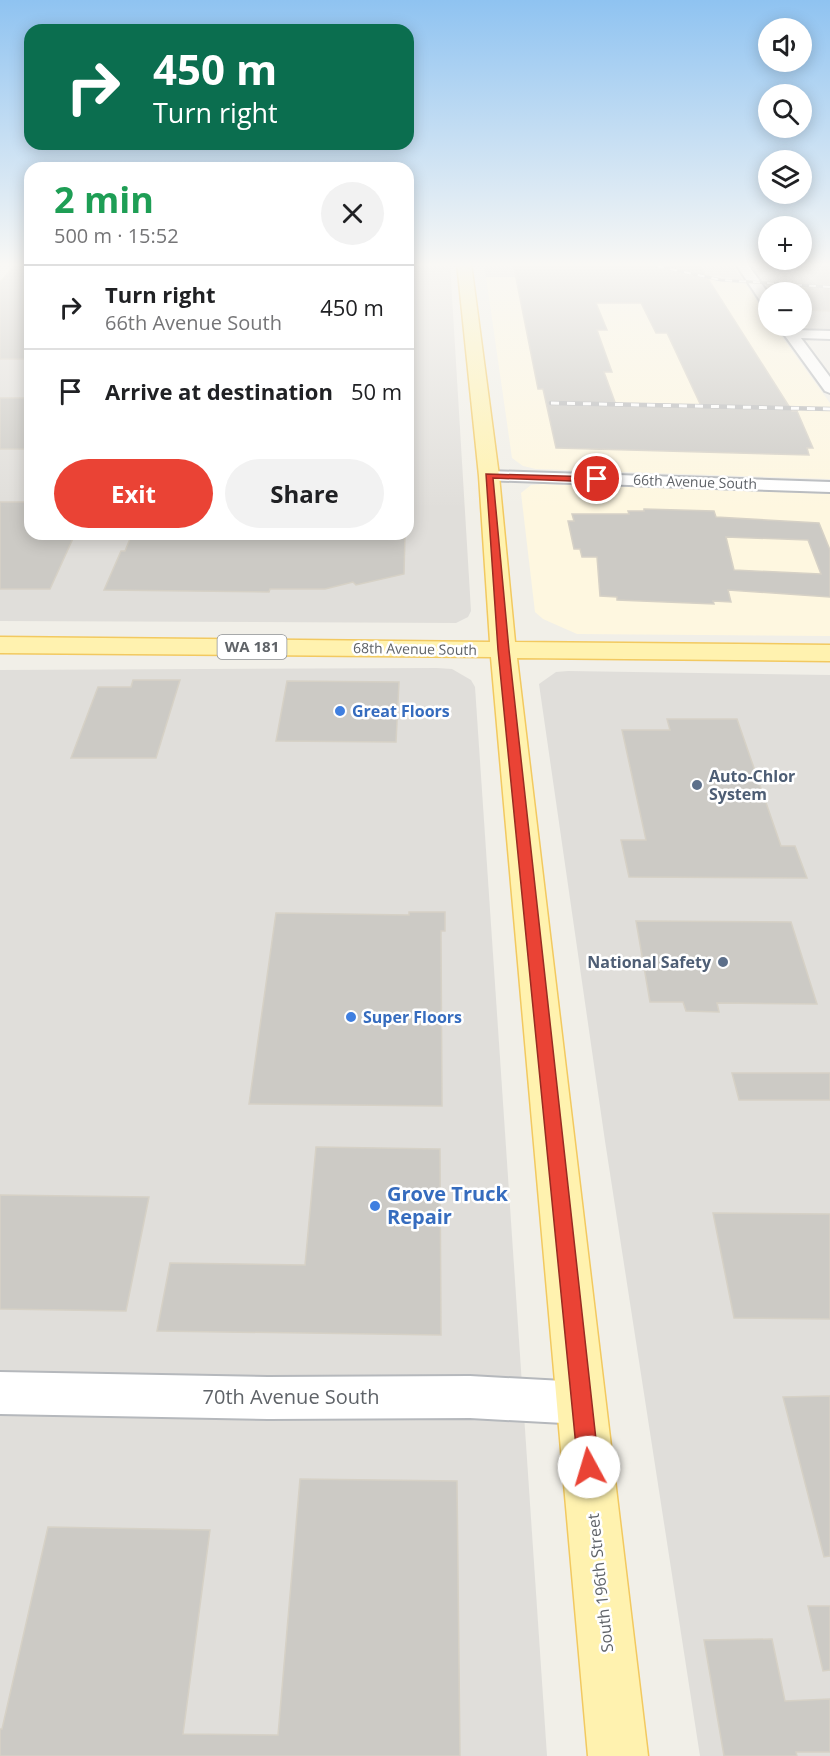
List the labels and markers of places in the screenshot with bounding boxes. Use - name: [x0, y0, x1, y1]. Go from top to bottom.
- pin: [571, 453, 622, 504]
- place label: Great Floors: [352, 700, 450, 722]
- marker: Great Floors: [333, 704, 347, 718]
- place label: Auto-Chlor System: [709, 765, 795, 805]
- marker: Auto-Chlor System: [690, 778, 704, 792]
- place label: National Safety: [587, 951, 712, 973]
- marker: National Safety: [716, 955, 730, 969]
- place label: Super Floors: [363, 1006, 462, 1028]
- marker: Super Floors: [344, 1010, 358, 1024]
- place label: Grove Truck Repair: [387, 1180, 508, 1230]
- marker: Grove Truck Repair: [368, 1199, 382, 1213]

